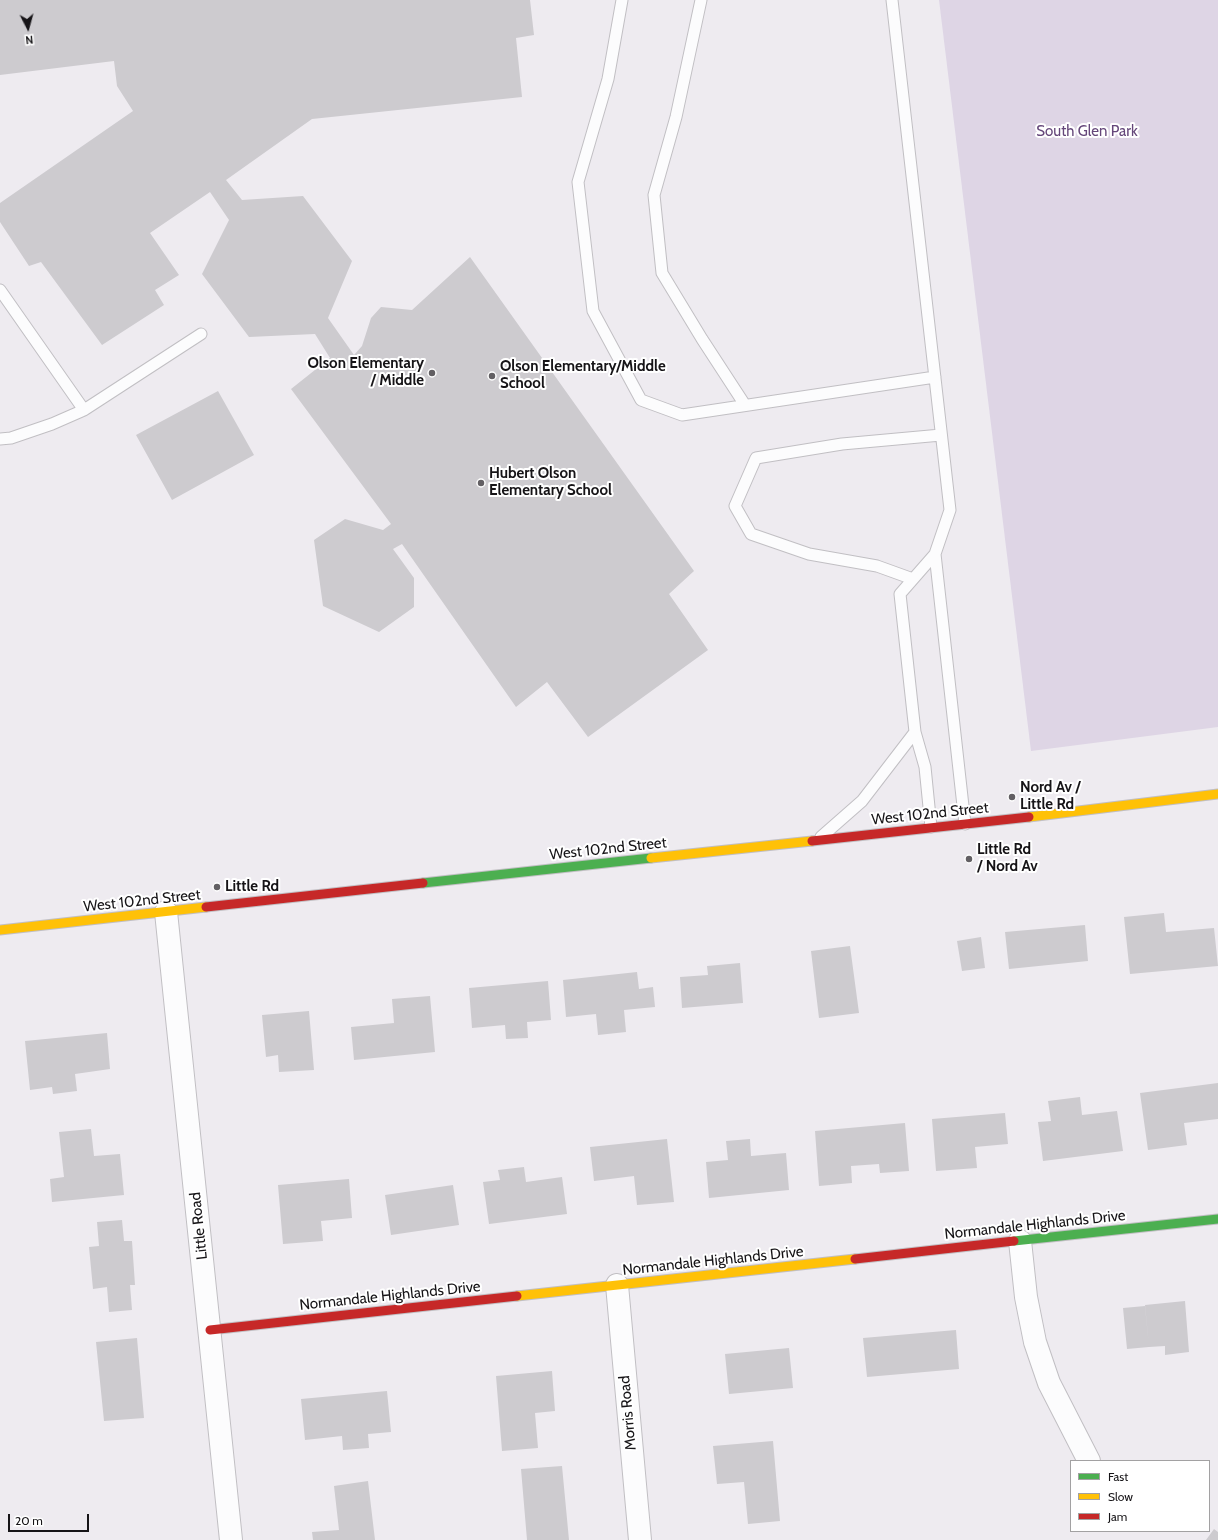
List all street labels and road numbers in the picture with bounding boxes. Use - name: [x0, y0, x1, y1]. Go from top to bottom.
- street label: West 102nd Street: [870, 799, 990, 829]
- street label: West 102nd Street: [548, 834, 668, 864]
- street label: West 102nd Street: [82, 886, 202, 916]
- street label: Little Road: [187, 1191, 211, 1261]
- street label: Normandale Highlands Drive: [944, 1207, 1126, 1243]
- street label: Normandale Highlands Drive: [622, 1243, 804, 1279]
- street label: Normandale Highlands Drive: [299, 1278, 481, 1314]
- street label: Morris Road: [616, 1375, 640, 1451]

